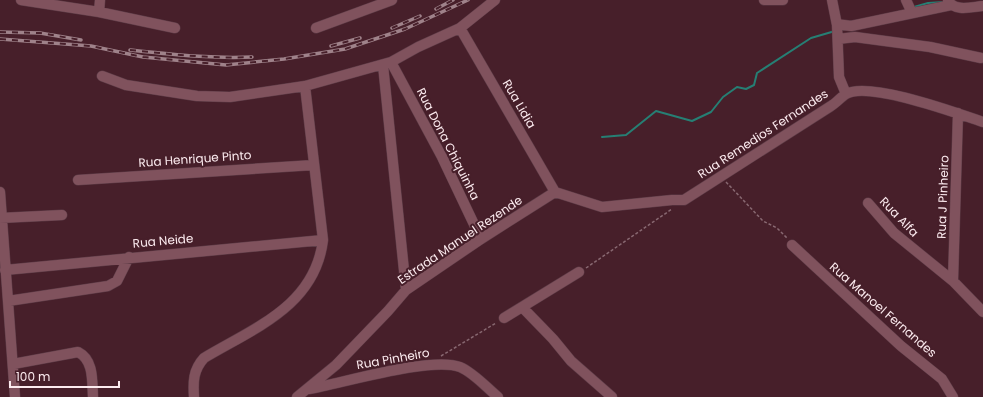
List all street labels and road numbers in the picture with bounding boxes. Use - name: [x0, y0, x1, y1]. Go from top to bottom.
- street label: Rua Lidia: [499, 76, 540, 131]
- street label: Rua Dona Chiquinha: [413, 85, 484, 203]
- street label: Rua Remedios Fernandes: [694, 85, 831, 182]
- street label: Rua Henrique Pinto: [138, 146, 252, 171]
- street label: Rua J Pinheiro: [933, 155, 952, 239]
- street label: Estrada Manuel Rezende: [394, 191, 525, 288]
- street label: Rua Alfa: [876, 193, 923, 240]
- street label: Rua Neide: [132, 229, 194, 252]
- street label: Rua Manoel Fernandes: [826, 258, 941, 361]
- street label: Rua Pinheiro: [355, 344, 431, 373]

